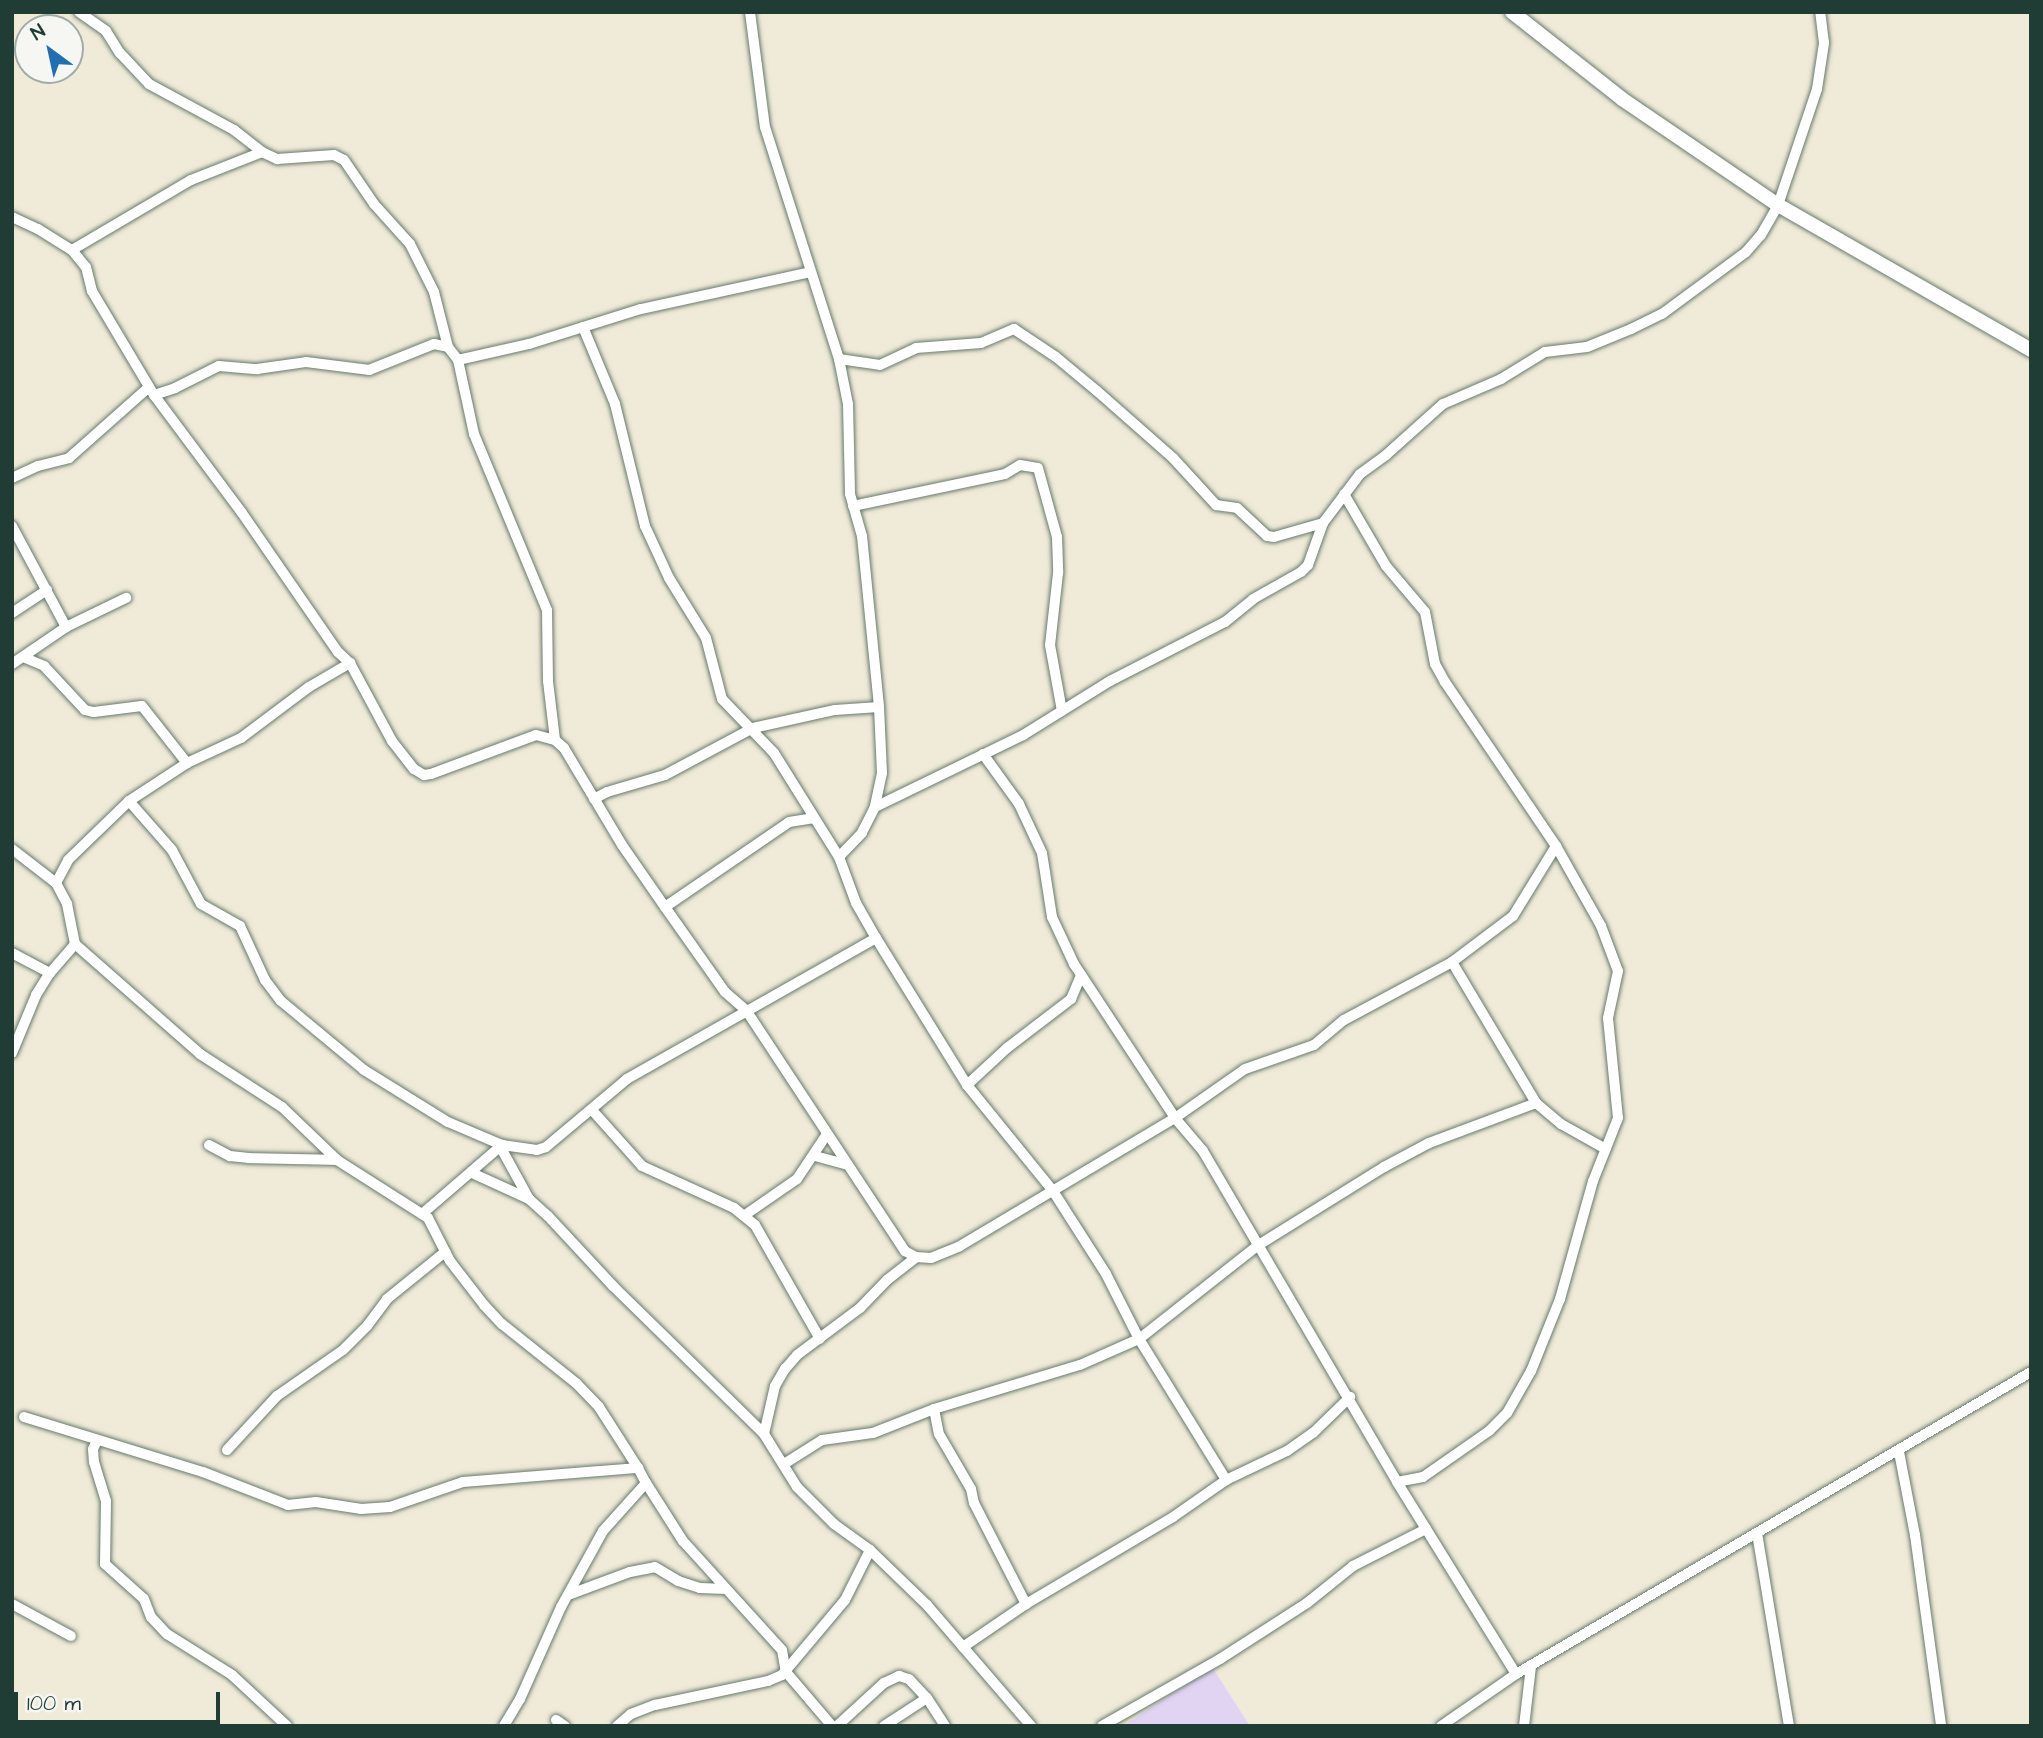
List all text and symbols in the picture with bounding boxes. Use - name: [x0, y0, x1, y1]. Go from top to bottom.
- north arrow: [14, 14, 84, 84]
- text: N: [26, 18, 51, 47]
- scale bar: [18, 1678, 224, 1722]
- text: 100 m: [27, 1689, 81, 1718]

